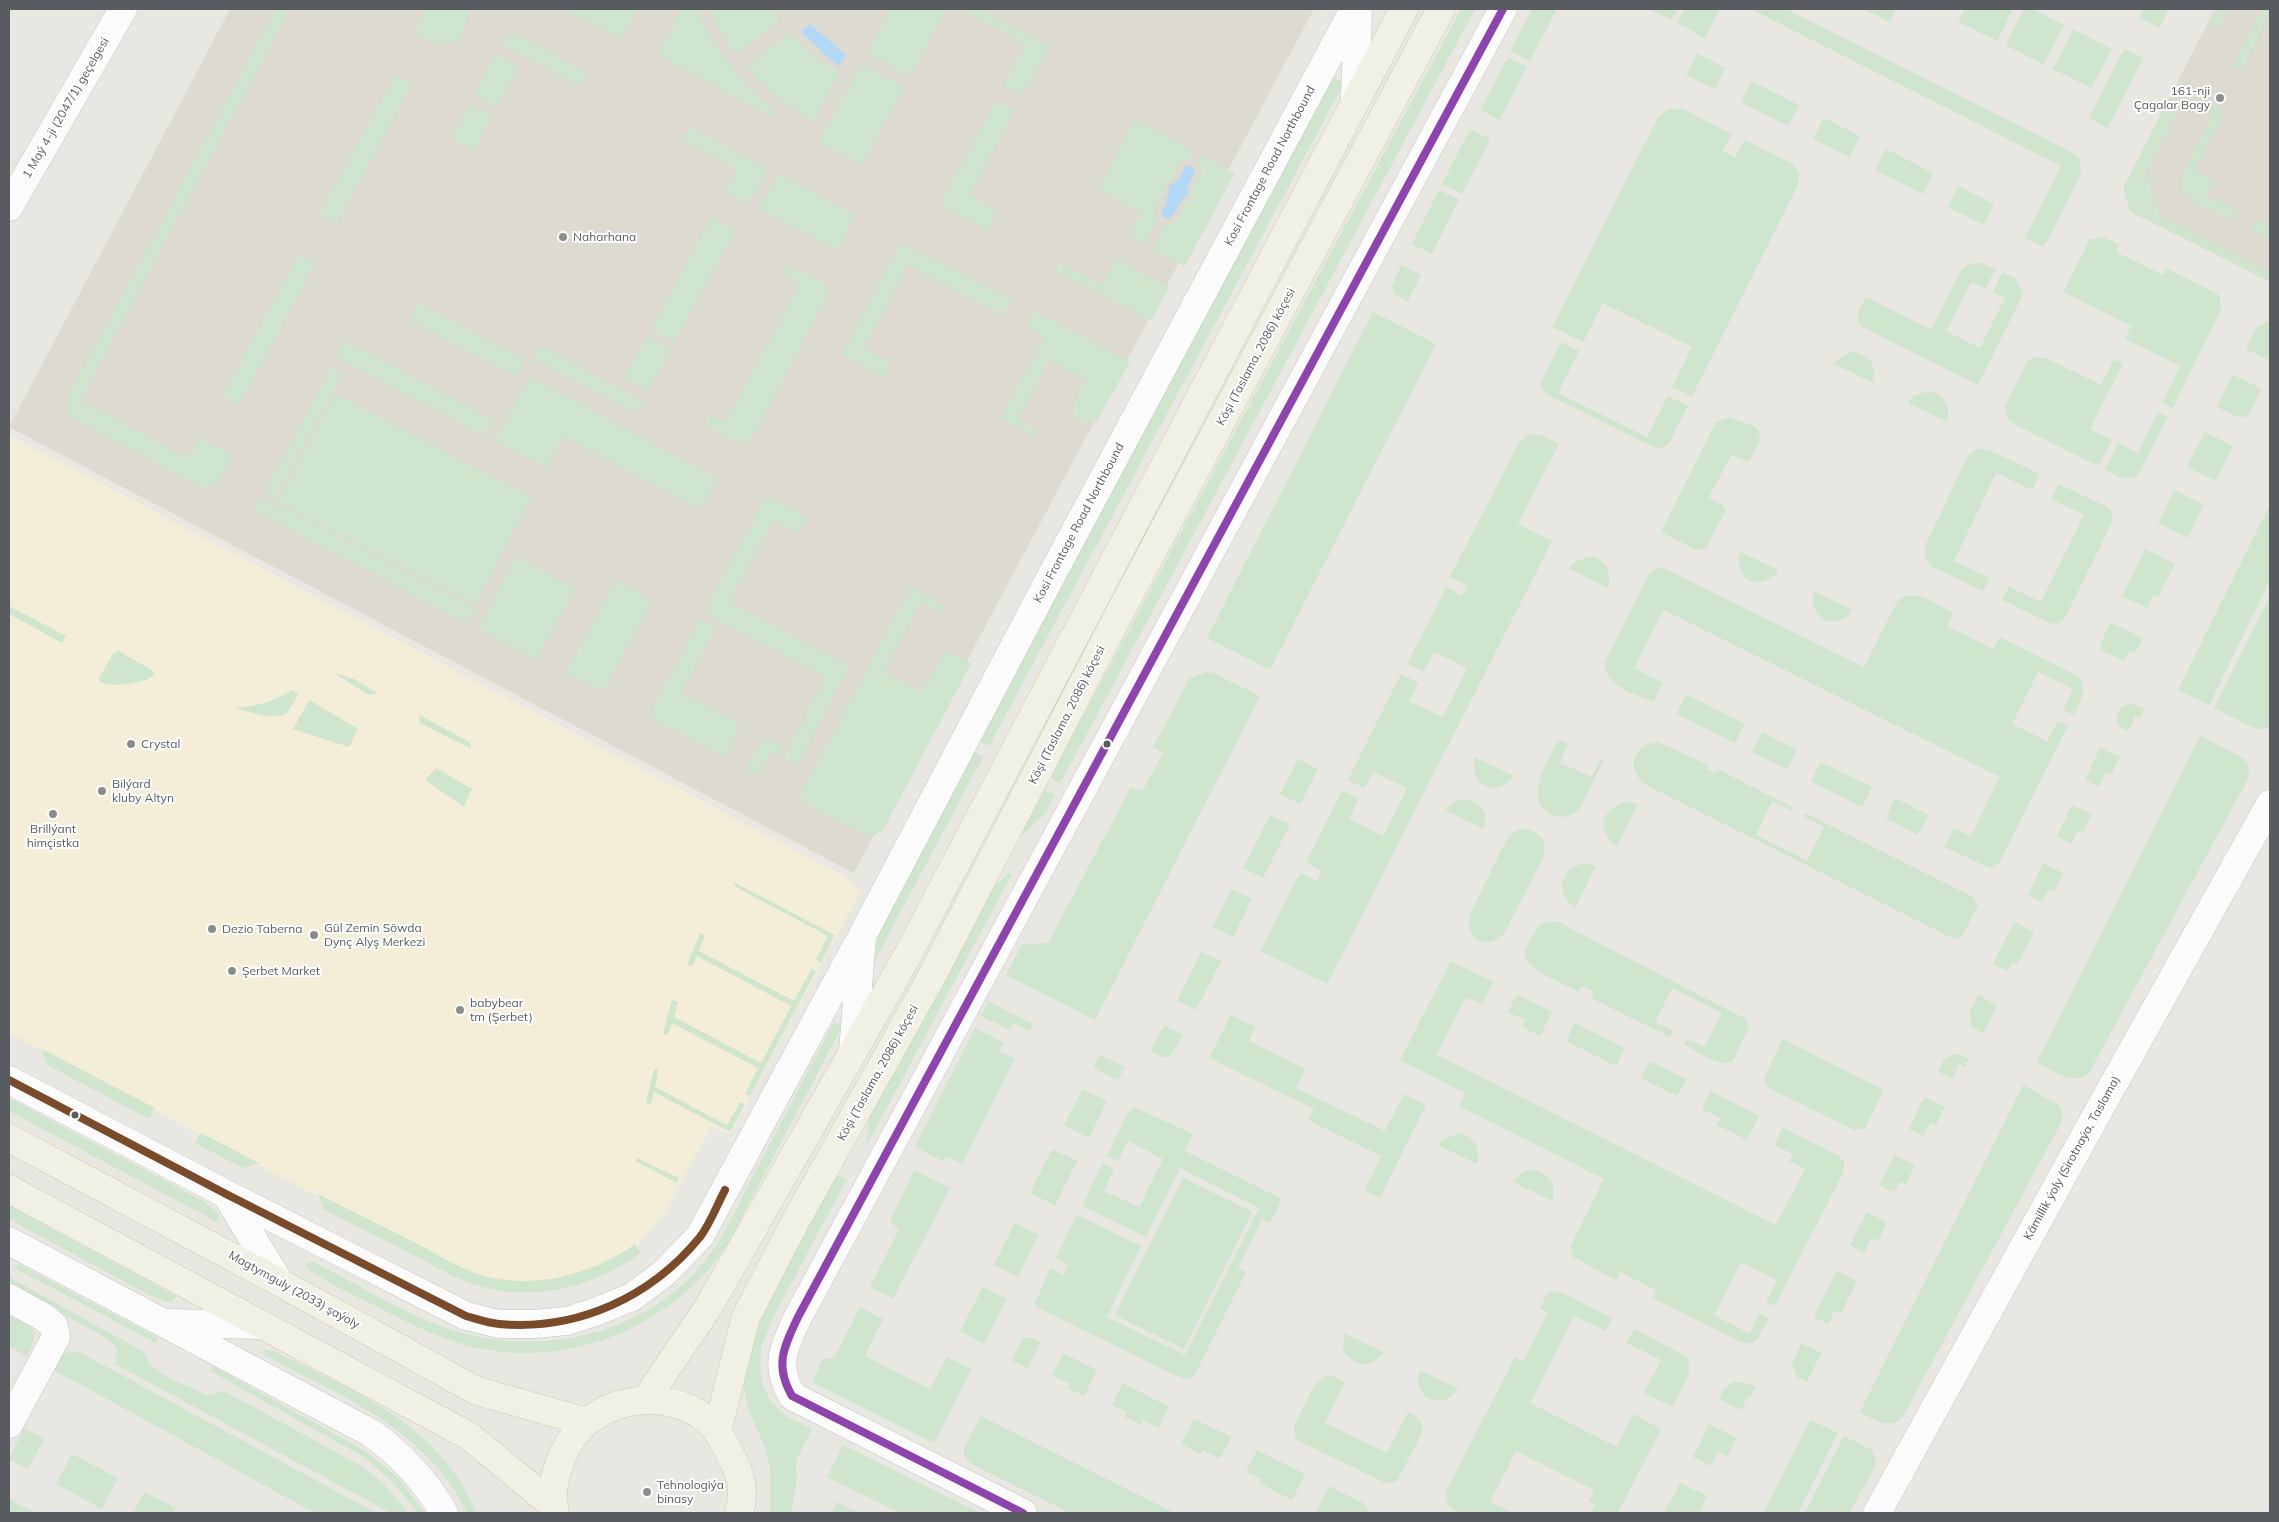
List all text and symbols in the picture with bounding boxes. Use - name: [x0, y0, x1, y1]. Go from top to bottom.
- street label: 1 Maý 4-ji (2047/1) geçelgesi: [20, 35, 112, 181]
- street label: Kosi Frontage Road Northbound: [1222, 84, 1318, 248]
- place label: 161-nji Çagalar Bagy: [2134, 84, 2210, 112]
- marker: 161-nji Çagalar Bagy: [2214, 92, 2226, 104]
- place label: Naharhana: [573, 230, 636, 244]
- marker: Naharhana: [557, 231, 569, 243]
- street label: Köşi (Taslama, 2086) köçesi: [1214, 286, 1298, 428]
- street label: Kosi Frontage Road Northbound: [1031, 441, 1127, 605]
- street label: Köşi (Taslama, 2086) köçesi: [1026, 643, 1108, 787]
- place label: Crystal: [141, 737, 180, 751]
- marker: Crystal: [125, 738, 137, 750]
- unlabelled marker: [1102, 739, 1112, 749]
- place label: Bilýard kluby Altyn: [112, 777, 174, 805]
- marker: Bilýard kluby Altyn: [96, 785, 108, 797]
- marker: Brillýant himçistka: [47, 808, 59, 820]
- place label: Brillýant himçistka: [27, 822, 79, 850]
- place label: Gül Zemin Söwda Dynç Alyş Merkezi: [324, 921, 425, 949]
- place label: Dezio Taberna: [222, 922, 302, 936]
- marker: Dezio Taberna: [206, 923, 218, 935]
- marker: Gül Zemin Söwda Dynç Alyş Merkezi: [308, 929, 320, 941]
- place label: Şerbet Market: [242, 964, 320, 978]
- marker: Şerbet Market: [226, 965, 238, 977]
- place label: babybear tm (Şerbet): [470, 996, 533, 1024]
- street label: Köşi (Taslama, 2086) köçesi: [834, 1002, 922, 1144]
- marker: babybear tm (Şerbet): [454, 1004, 466, 1016]
- street label: Kämillik ýoly (Sirotnaýa, Taslama): [2021, 1073, 2123, 1243]
- unlabelled marker: [70, 1110, 80, 1120]
- street label: Magtymguly (2033) şaýoly: [226, 1248, 362, 1332]
- place label: Tehnologiýa binasy: [657, 1478, 724, 1506]
- marker: Tehnologiýa binasy: [641, 1486, 653, 1498]

